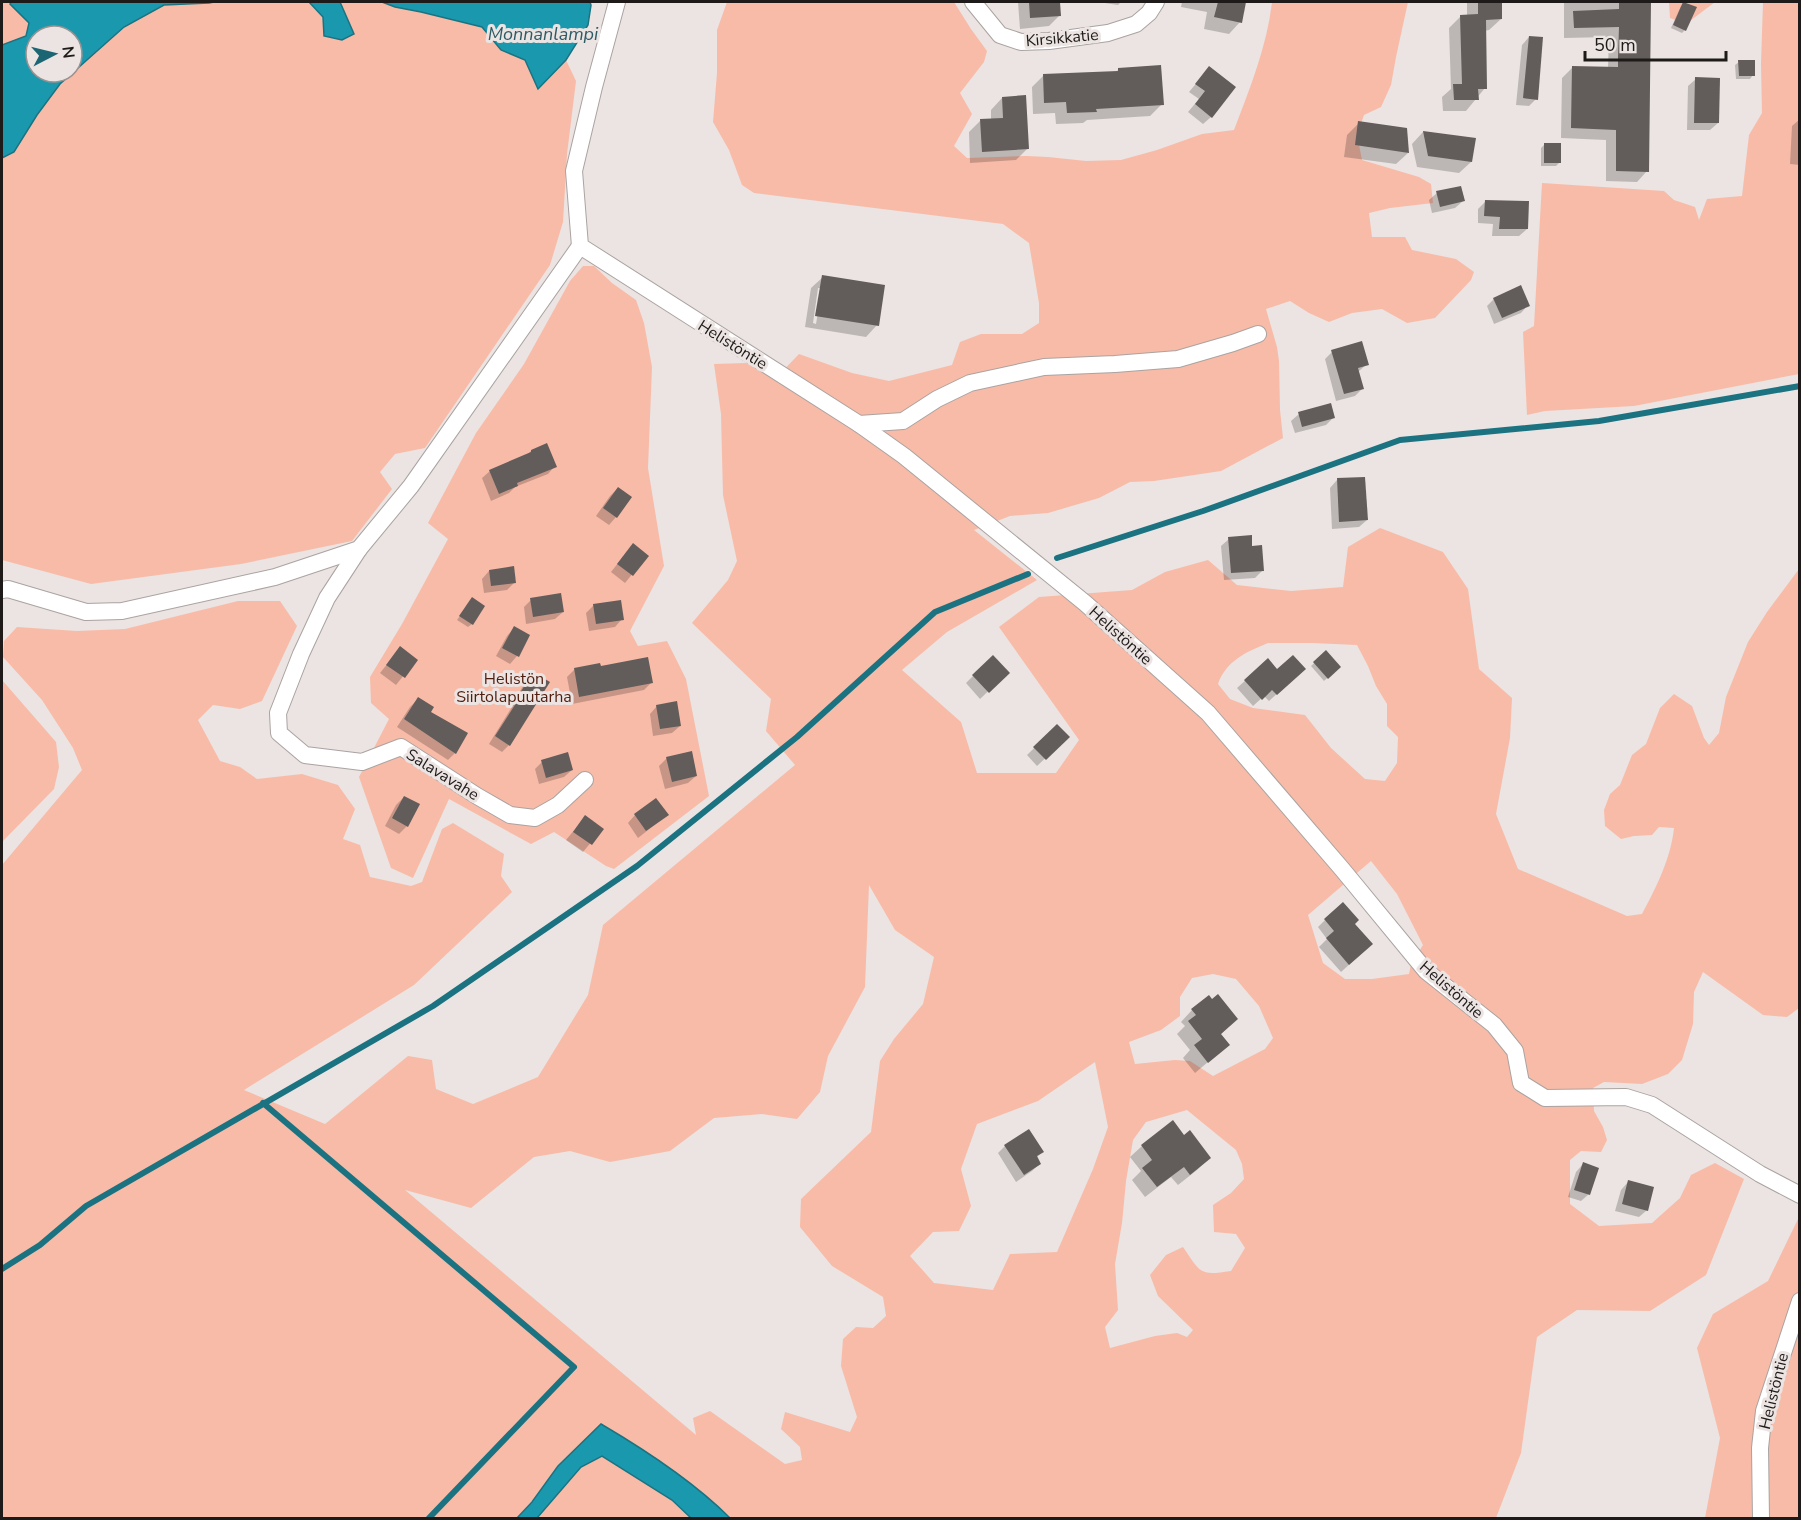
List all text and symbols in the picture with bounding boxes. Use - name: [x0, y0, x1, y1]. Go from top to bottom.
- water label: Monnanlampi: [488, 22, 599, 46]
- north arrow: [24, 24, 84, 84]
- street label: Kirsikkatie: [1025, 24, 1099, 52]
- scale bar: [1585, 24, 1726, 62]
- text: 50 m: [1594, 33, 1636, 57]
- text: N: [56, 45, 80, 60]
- street label: Helistöntie: [694, 315, 771, 375]
- street label: Helistöntie: [1084, 601, 1157, 670]
- park label: Helistön Siirtolapuutarha: [456, 668, 572, 708]
- street label: Salavavahe: [402, 744, 483, 806]
- street label: Helistöntie: [1415, 956, 1488, 1024]
- street label: Helistöntie: [1754, 1351, 1794, 1432]

